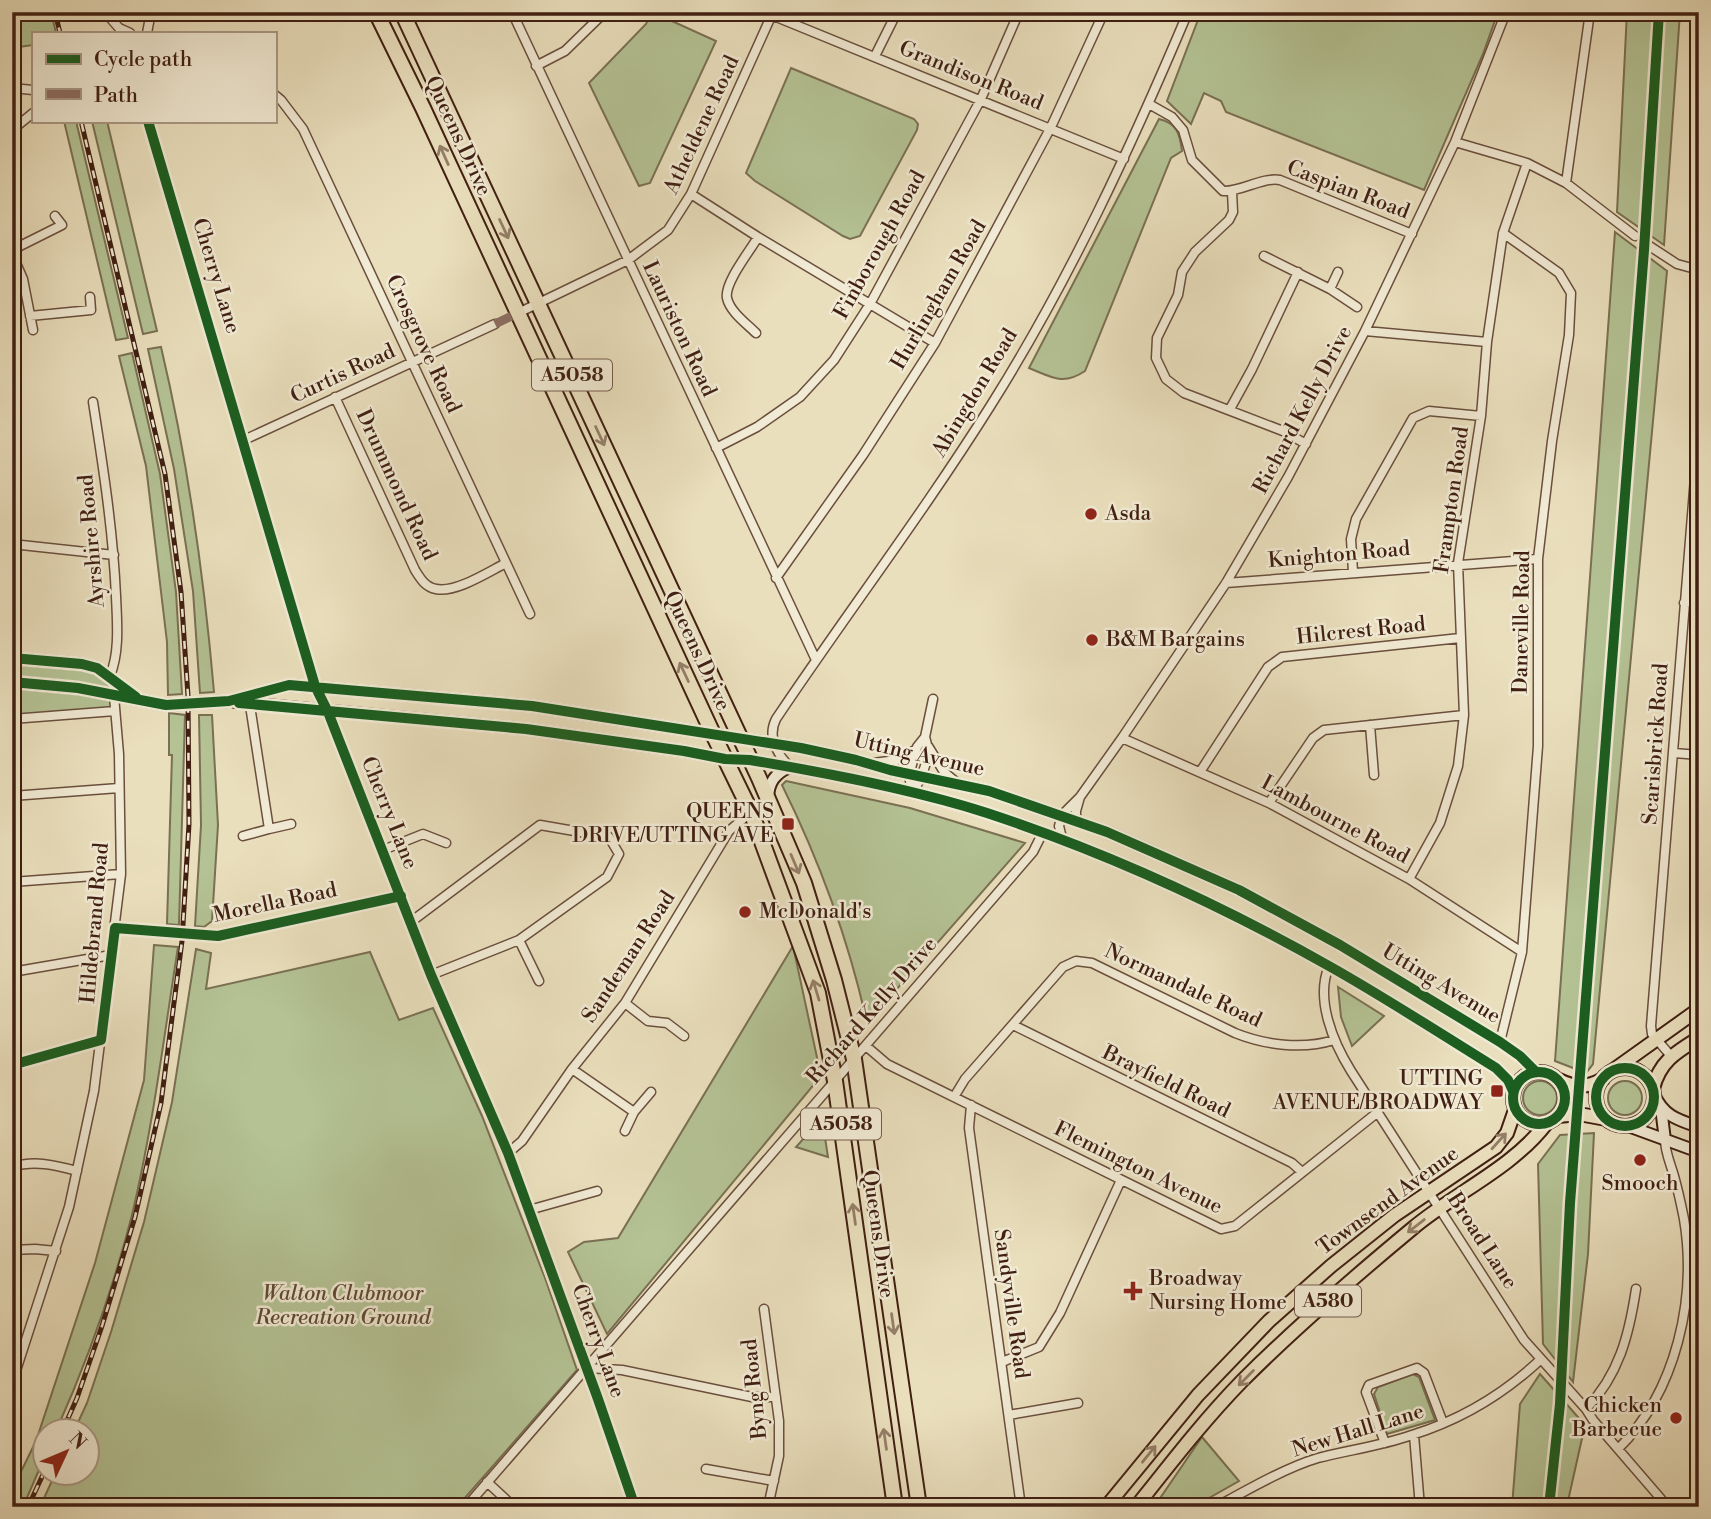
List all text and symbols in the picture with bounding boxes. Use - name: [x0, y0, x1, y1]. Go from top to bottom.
- legend: [32, 32, 276, 122]
- street label: Grandison Road: [895, 35, 1047, 117]
- text: Cycle path: [94, 47, 193, 73]
- street label: Atheldene Road: [658, 51, 746, 199]
- street label: Queens Drive: [419, 72, 497, 200]
- text: Path: [94, 83, 139, 109]
- one-way arrow: [437, 145, 450, 166]
- street label: Caspian Road: [1283, 155, 1413, 225]
- street label: Finborough Road: [828, 166, 932, 324]
- street label: Cherry Lane: [186, 215, 246, 337]
- street label: Hurlingham Road: [886, 215, 992, 375]
- one-way arrow: [498, 218, 511, 239]
- street label: Lauriston Road: [636, 257, 722, 401]
- street label: Crosgrove Road: [380, 271, 466, 417]
- street label: Richard Kelly Drive: [1248, 322, 1358, 498]
- street label: Abingdon Road: [926, 324, 1024, 463]
- street label: Curtis Road: [286, 338, 400, 410]
- road number: A5058: [532, 360, 612, 390]
- street label: Drummond Road: [350, 405, 442, 565]
- one-way arrow: [594, 425, 607, 446]
- street label: Frampton Road: [1429, 425, 1475, 575]
- street label: Ayrshire Road: [73, 473, 111, 610]
- place label: Asda: [1104, 501, 1152, 527]
- marker: Asda: [1083, 506, 1099, 522]
- street label: Knighton Road: [1267, 536, 1411, 574]
- street label: Daneville Road: [1508, 550, 1536, 694]
- street label: Queens Drive: [658, 587, 736, 715]
- street label: Hilcrest Road: [1295, 611, 1427, 651]
- place label: B&M Bargains: [1105, 627, 1245, 653]
- marker: B&M Bargains: [1084, 632, 1100, 648]
- one-way arrow: [677, 662, 690, 684]
- street label: Scarisbrick Road: [1637, 662, 1675, 826]
- street label: Utting Avenue: [851, 727, 987, 783]
- street label: Cherry Lane: [355, 753, 423, 873]
- street label: Lambourne Road: [1256, 770, 1414, 870]
- place label: QUEENS DRIVE/UTTING AVE: [572, 799, 774, 849]
- marker: QUEENS DRIVE/UTTING AVE: [780, 816, 796, 832]
- street label: Hildebrand Road: [75, 841, 115, 1005]
- one-way arrow: [789, 852, 802, 874]
- street label: Morella Road: [211, 877, 339, 929]
- street label: Sandeman Road: [577, 886, 681, 1028]
- place label: McDonald's: [759, 899, 871, 925]
- marker: McDonald's: [737, 904, 753, 920]
- street label: Richard Kelly Drive: [801, 932, 943, 1090]
- street label: Normandale Road: [1100, 938, 1266, 1034]
- street label: Utting Avenue: [1377, 938, 1505, 1030]
- one-way arrow: [809, 979, 822, 1001]
- street label: Brayfield Road: [1097, 1039, 1234, 1124]
- place label: UTTING AVENUE/BROADWAY: [1272, 1066, 1484, 1116]
- marker: UTTING AVENUE/BROADWAY: [1489, 1083, 1505, 1099]
- road number: A5058: [801, 1108, 881, 1140]
- street label: Flemington Avenue: [1049, 1116, 1227, 1220]
- one-way arrow: [1491, 1133, 1508, 1150]
- street label: Townsend Avenue: [1312, 1141, 1464, 1261]
- marker: Smooch: [1632, 1152, 1648, 1168]
- street label: Queens Drive: [856, 1168, 900, 1300]
- place label: Smooch: [1601, 1171, 1679, 1197]
- street label: Broad Lane: [1441, 1187, 1523, 1294]
- one-way arrow: [847, 1203, 860, 1226]
- one-way arrow: [1407, 1219, 1426, 1234]
- street label: Sandyville Road: [988, 1227, 1034, 1381]
- place label: Broadway Nursing Home: [1148, 1266, 1287, 1316]
- park label: Walton Clubmoor Recreation Ground: [254, 1281, 432, 1331]
- street label: Cherry Lane: [565, 1281, 631, 1401]
- marker: Broadway Nursing Home: [1123, 1281, 1143, 1301]
- road number: A580: [1295, 1286, 1361, 1316]
- one-way arrow: [886, 1312, 899, 1335]
- street label: Byng Road: [737, 1337, 773, 1442]
- one-way arrow: [1238, 1369, 1255, 1386]
- place label: Chicken Barbecue: [1571, 1393, 1662, 1443]
- street label: New Hall Lane: [1289, 1399, 1427, 1463]
- marker: Chicken Barbecue: [1668, 1410, 1684, 1426]
- north arrow: [32, 1418, 102, 1488]
- text: N: [64, 1427, 91, 1455]
- one-way arrow: [879, 1428, 892, 1451]
- one-way arrow: [1141, 1445, 1156, 1463]

